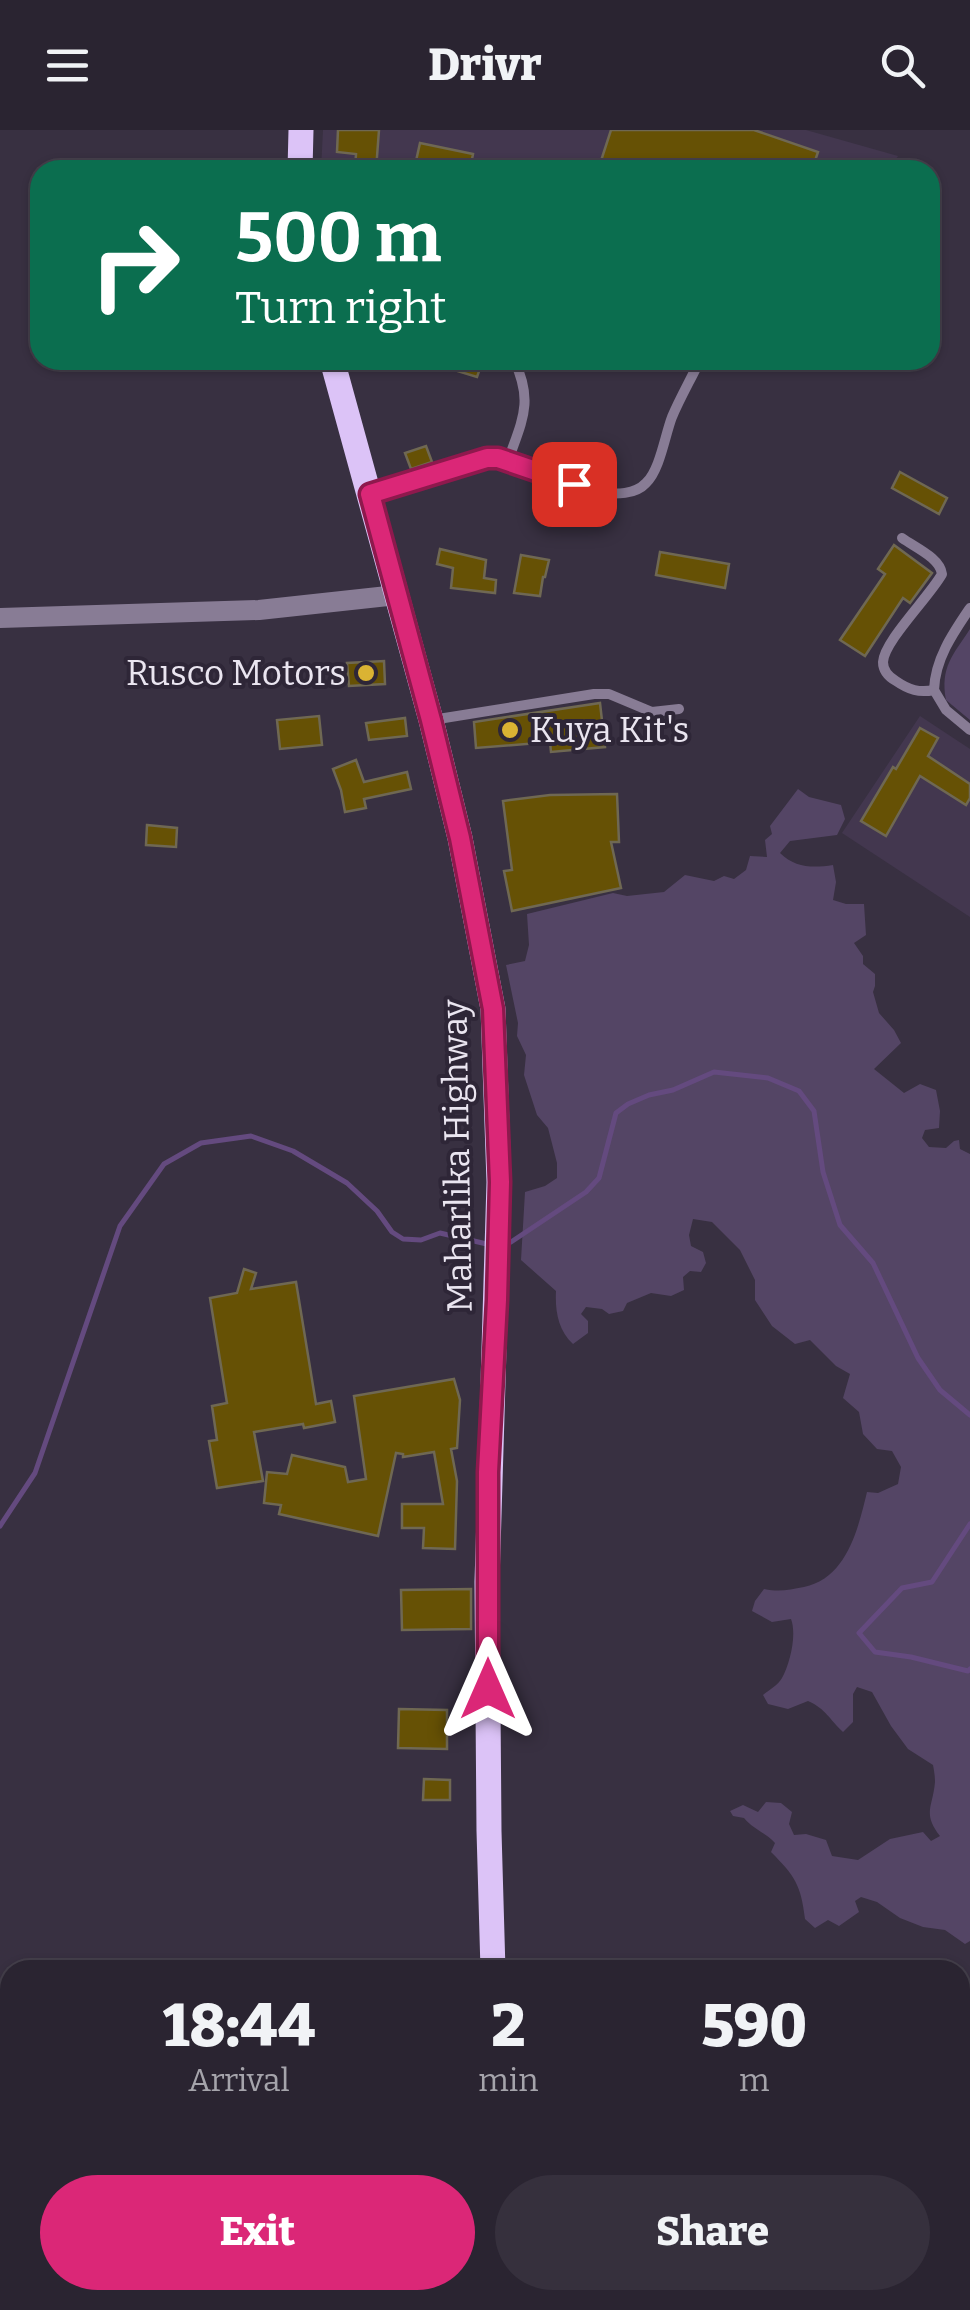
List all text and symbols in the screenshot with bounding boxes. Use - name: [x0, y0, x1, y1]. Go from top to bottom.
- icon: menu: [40, 38, 95, 93]
- text: Drivr: [428, 38, 542, 92]
- icon: search: [875, 38, 930, 93]
- text: 500 m: [235, 196, 442, 280]
- icon: right: [70, 200, 200, 330]
- text: Turn right: [235, 281, 447, 335]
- pin: [532, 442, 617, 527]
- icon: arrive: [547, 457, 602, 512]
- place label: Rusco Motors: [126, 652, 346, 694]
- marker: Rusco Motors: [355, 662, 377, 684]
- place label: Kuya Kit's: [530, 709, 689, 751]
- marker: Kuya Kit's: [499, 719, 521, 741]
- street label: Maharlika Highway: [433, 999, 481, 1313]
- position arrow: [436, 1637, 540, 1741]
- text: 18:44: [163, 1990, 315, 2062]
- text: 2: [491, 1990, 525, 2062]
- text: 590: [701, 1990, 807, 2062]
- text: Arrival: [188, 2061, 290, 2099]
- text: min: [478, 2061, 538, 2099]
- text: m: [739, 2061, 769, 2099]
- button: Exit: [40, 2175, 475, 2290]
- button: Share: [495, 2175, 930, 2290]

